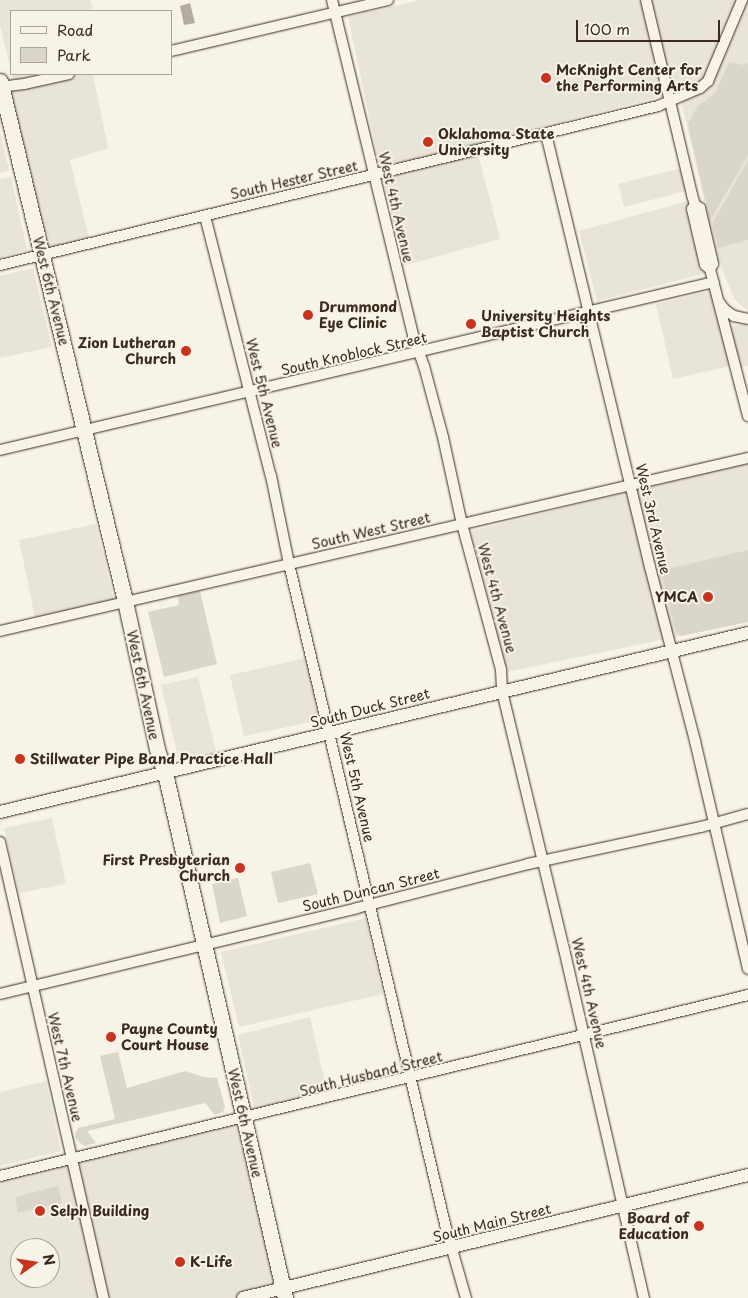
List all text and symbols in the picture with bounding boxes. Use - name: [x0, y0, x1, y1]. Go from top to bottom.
- legend: [10, 10, 172, 75]
- scale bar: [578, 10, 722, 42]
- text: 100 m: [584, 17, 630, 40]
- text: Road: [57, 18, 93, 41]
- text: Park: [57, 43, 91, 66]
- place label: McKnight Center for the Performing Arts: [556, 62, 703, 94]
- marker: McKnight Center for the Performing Arts: [540, 72, 552, 84]
- place label: Oklahoma State University: [438, 126, 555, 158]
- marker: Oklahoma State University: [422, 136, 434, 148]
- street label: West 4th Avenue: [375, 150, 417, 264]
- street label: South Hester Street: [227, 157, 361, 203]
- street label: West 6th Avenue: [29, 234, 73, 348]
- place label: Drummond Eye Clinic: [319, 299, 397, 332]
- marker: Drummond Eye Clinic: [301, 308, 315, 322]
- place label: University Heights Baptist Church: [481, 308, 609, 341]
- marker: University Heights Baptist Church: [465, 318, 477, 330]
- street label: South Knoblock Street: [279, 329, 429, 379]
- place label: Zion Lutheran Church: [77, 335, 176, 368]
- street label: West 5th Avenue: [242, 336, 286, 450]
- marker: Zion Lutheran Church: [180, 345, 192, 357]
- street label: West 3rd Avenue: [632, 462, 674, 576]
- street label: South West Street: [310, 509, 432, 553]
- street label: West 4th Avenue: [474, 541, 520, 655]
- place label: YMCA: [655, 589, 698, 605]
- marker: YMCA: [702, 591, 714, 603]
- street label: West 6th Avenue: [123, 628, 163, 742]
- street label: South Duck Street: [307, 685, 433, 731]
- street label: West 5th Avenue: [336, 730, 378, 844]
- place label: Stillwater Pipe Band Practice Hall: [30, 751, 274, 767]
- marker: Stillwater Pipe Band Practice Hall: [14, 753, 26, 765]
- place label: First Presbyterian Church: [102, 852, 230, 884]
- marker: First Presbyterian Church: [234, 862, 246, 874]
- street label: South Duncan Street: [300, 865, 442, 915]
- street label: West 4th Avenue: [568, 936, 610, 1050]
- street label: West 7th Avenue: [44, 1011, 86, 1123]
- place label: Payne County Court House: [121, 1021, 219, 1054]
- marker: Payne County Court House: [105, 1031, 117, 1043]
- street label: South Husband Street: [297, 1048, 445, 1100]
- street label: West 6th Avenue: [224, 1066, 266, 1180]
- street label: South Main Street: [430, 1200, 554, 1246]
- place label: Selph Building: [50, 1203, 150, 1219]
- marker: Selph Building: [34, 1205, 46, 1217]
- place label: Board of Education: [619, 1210, 689, 1242]
- marker: Board of Education: [693, 1220, 705, 1232]
- north arrow: [10, 1238, 60, 1288]
- text: N: [38, 1252, 61, 1268]
- place label: K-Life: [190, 1254, 232, 1270]
- marker: K-Life: [174, 1256, 186, 1268]

